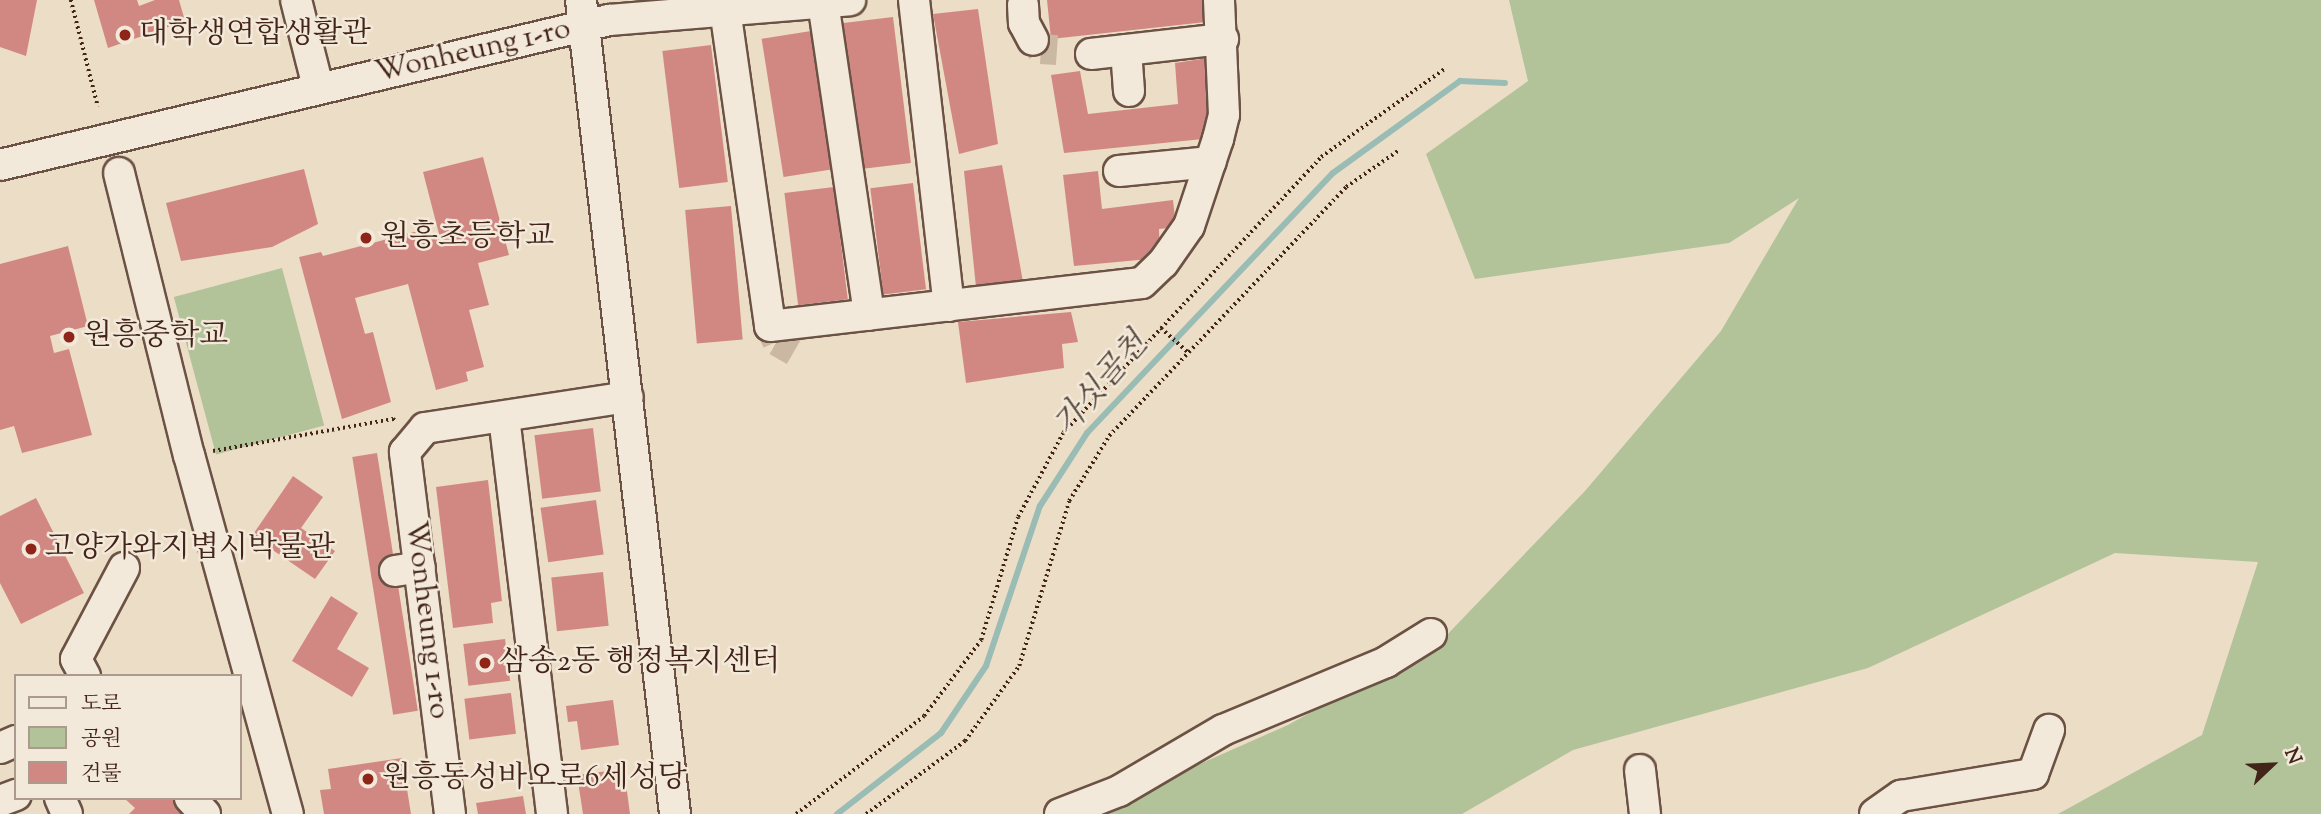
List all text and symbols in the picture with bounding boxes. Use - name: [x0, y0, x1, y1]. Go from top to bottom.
- street label: Wonheung 1-ro: [372, 12, 574, 92]
- place label: 대학생연합생활관: [139, 17, 371, 53]
- marker: 대학생연합생활관: [117, 27, 133, 43]
- place label: 원흥초등학교: [380, 220, 554, 256]
- marker: 원흥초등학교: [358, 230, 374, 246]
- place label: 원흥중학교: [83, 319, 228, 355]
- water label: 가싯골천: [1047, 326, 1157, 444]
- marker: 원흥중학교: [61, 329, 77, 345]
- street label: Wonheung 1-ro: [396, 519, 456, 721]
- place label: 고양가와지볍시박물관: [45, 531, 335, 567]
- marker: 고양가와지볍시박물관: [23, 541, 39, 557]
- place label: 삼송2동 행정복지센터: [499, 645, 780, 681]
- marker: 삼송2동 행정복지센터: [477, 655, 493, 671]
- legend: [14, 674, 242, 800]
- text: 도로: [81, 690, 122, 720]
- text: 공원: [81, 725, 122, 755]
- north arrow: [2237, 730, 2307, 800]
- text: N: [2276, 744, 2307, 769]
- text: 건물: [81, 760, 122, 790]
- place label: 원흥동성바오로6세성당: [382, 761, 687, 797]
- marker: 원흥동성바오로6세성당: [360, 771, 376, 787]

